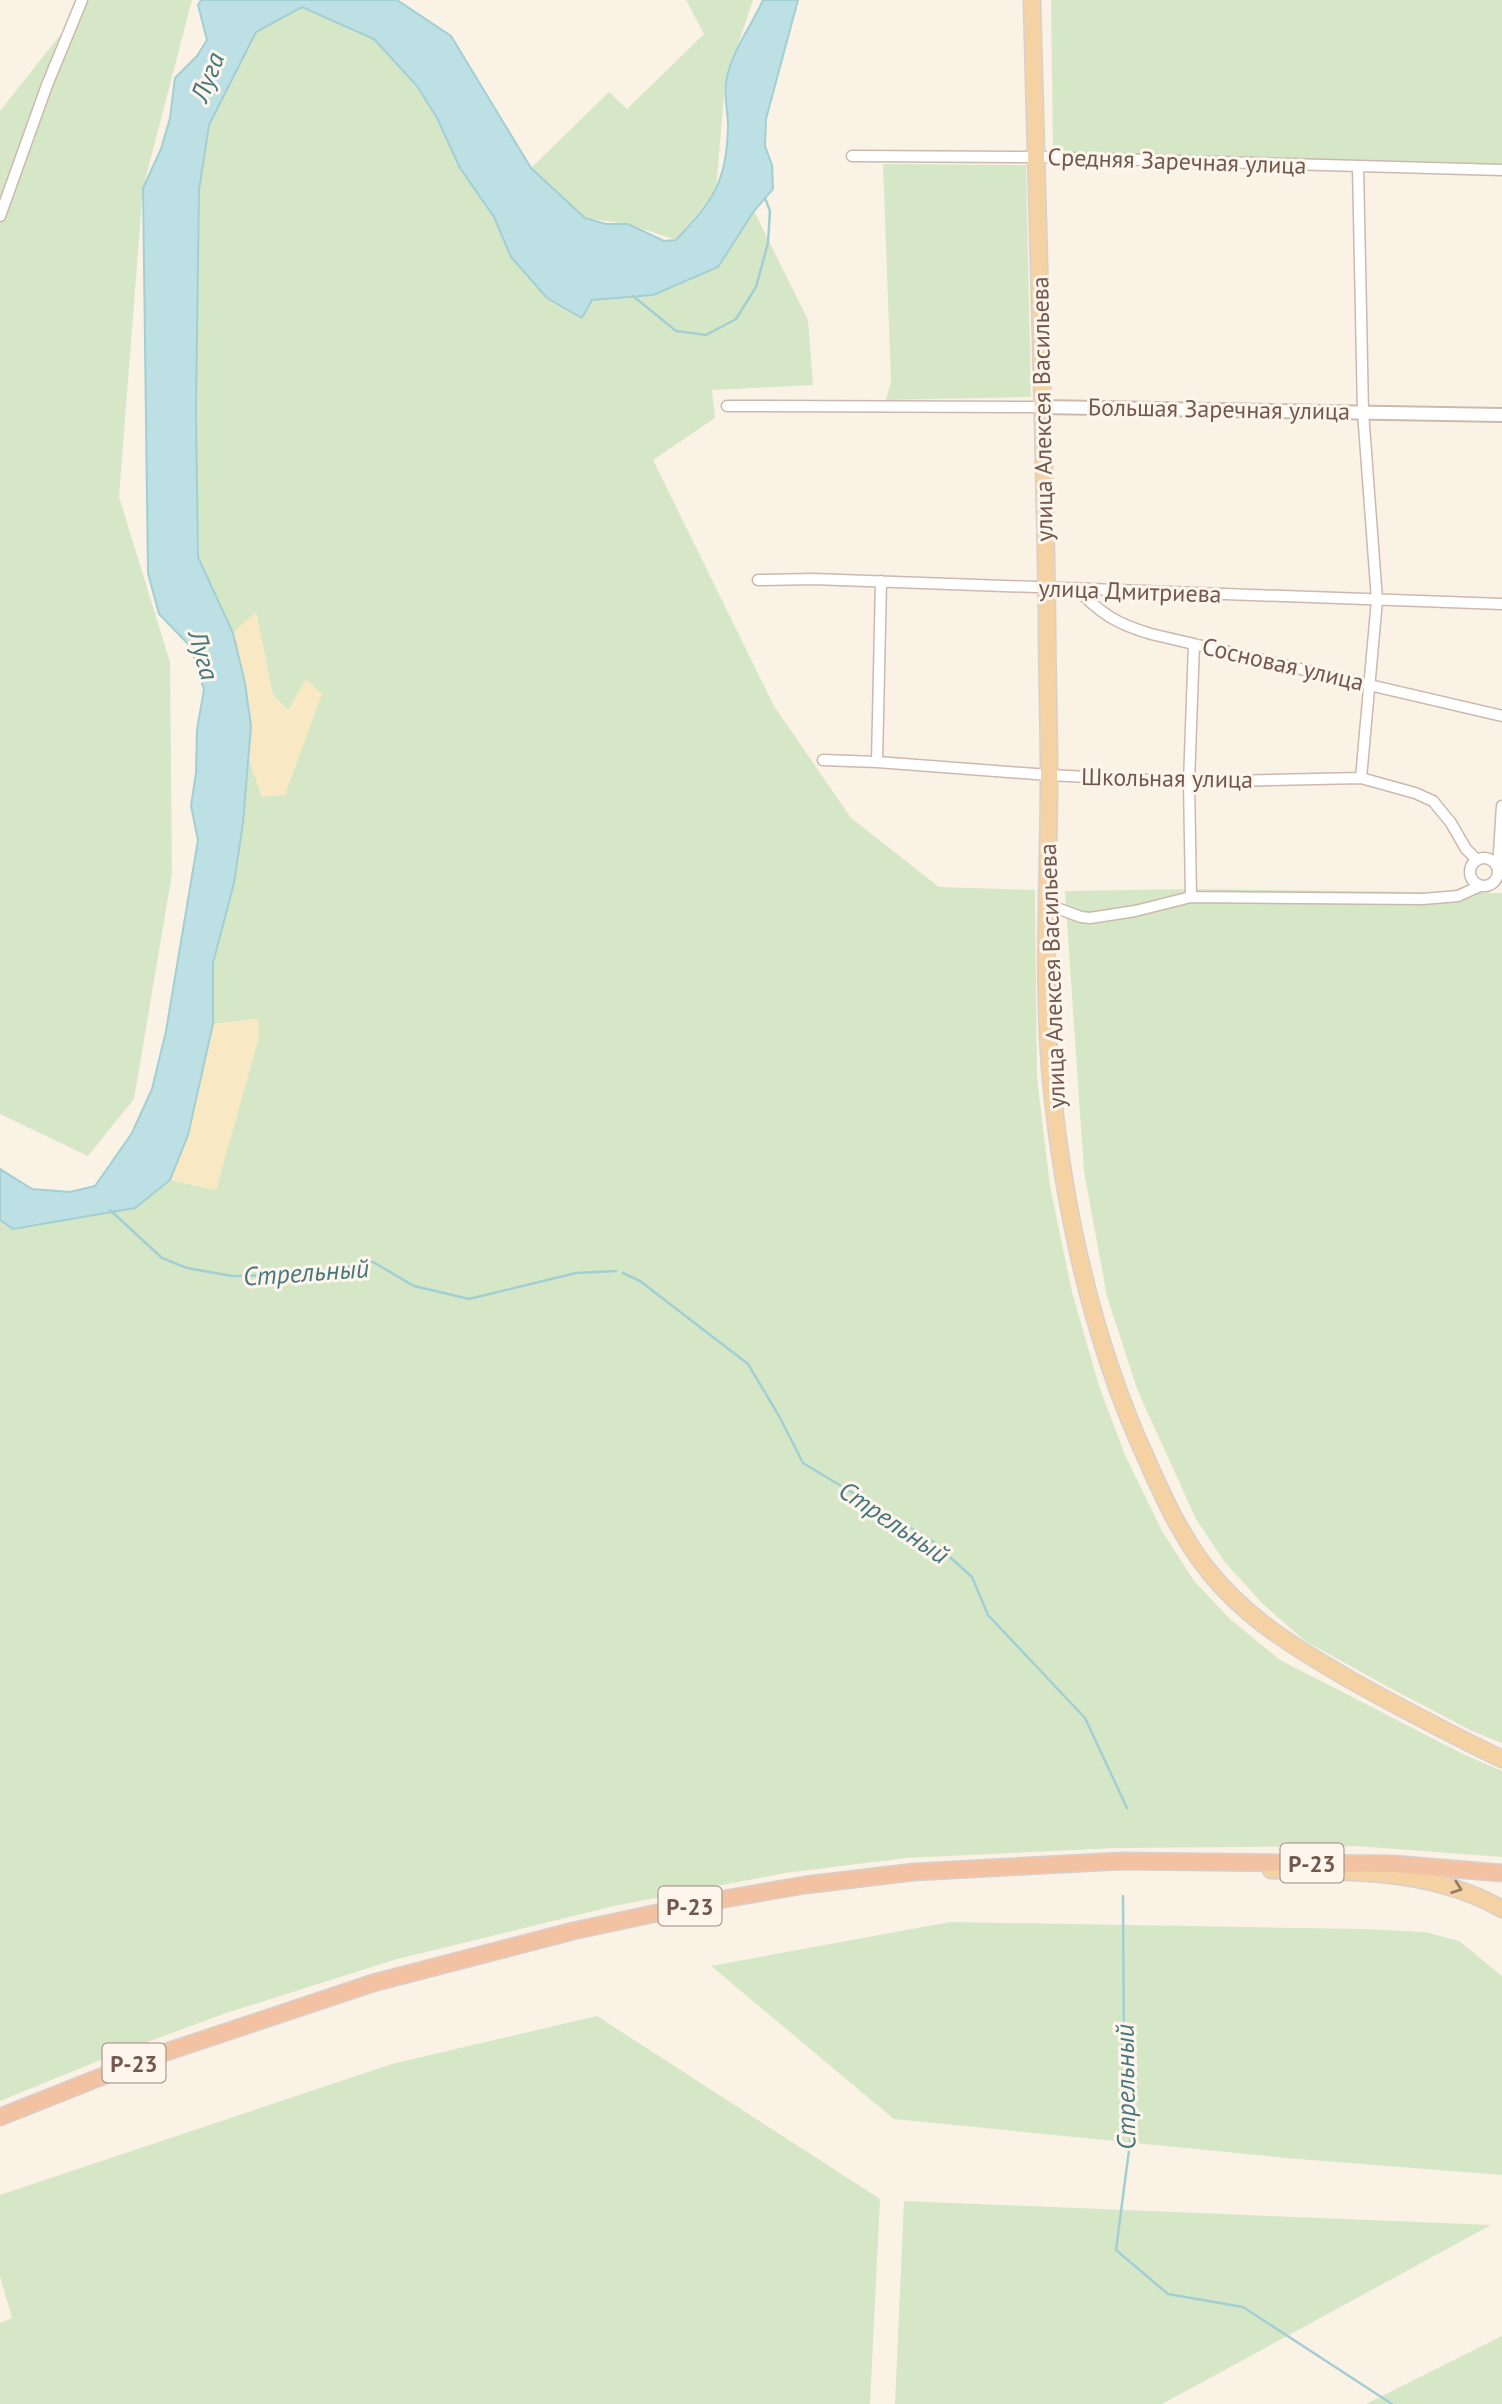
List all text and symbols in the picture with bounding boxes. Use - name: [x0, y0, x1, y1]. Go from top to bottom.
- water label: Луга: [182, 47, 232, 108]
- street label: Средняя Заречная улица: [1047, 141, 1307, 181]
- street label: улица Алексея Васильева: [1024, 276, 1060, 542]
- street label: Большая Заречная улица: [1088, 391, 1350, 427]
- street label: улица Дмитриева: [1038, 572, 1222, 610]
- water label: Луга: [181, 624, 227, 684]
- street label: Сосновая улица: [1199, 630, 1367, 698]
- street label: Школьная улица: [1081, 761, 1253, 795]
- street label: улица Алексея Васильева: [1032, 843, 1072, 1109]
- water label: Стрельный: [242, 1251, 370, 1293]
- water label: Стрельный: [833, 1473, 955, 1571]
- road number: Р-23: [1280, 1844, 1344, 1882]
- one-way arrow: [1451, 1880, 1463, 1894]
- road number: Р-23: [658, 1886, 722, 1926]
- water label: Стрельный: [1107, 2024, 1143, 2150]
- road number: Р-23: [102, 2044, 166, 2082]

